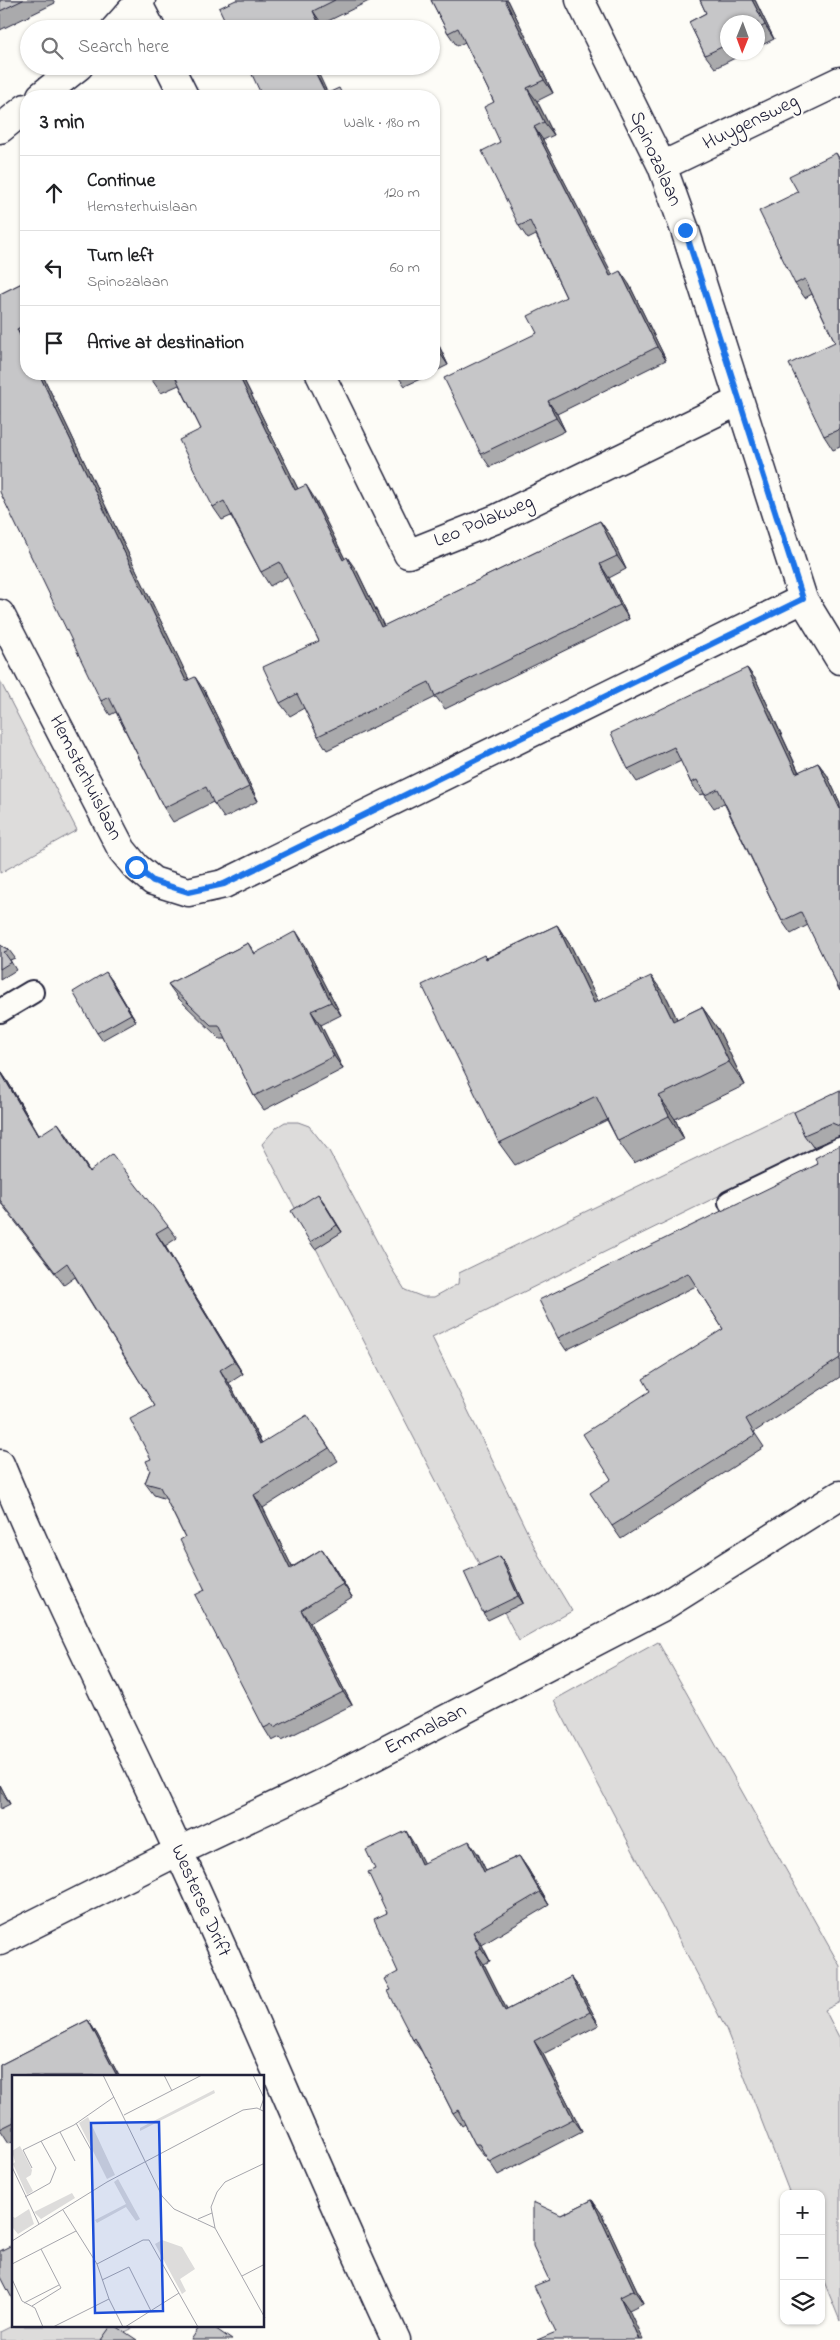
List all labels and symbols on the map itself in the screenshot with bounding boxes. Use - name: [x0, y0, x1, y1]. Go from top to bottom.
- north arrow: [720, 15, 765, 60]
- street label: Huygensweg: [698, 87, 804, 160]
- street label: Spinozalaan: [621, 107, 689, 211]
- route end: [674, 219, 697, 242]
- street label: Leo Polakweg: [430, 488, 539, 557]
- street label: Hemsterhuislaan: [41, 710, 129, 846]
- route start: [125, 856, 148, 879]
- street label: Emmalaan: [380, 1697, 472, 1763]
- street label: Westerse Drift: [162, 1840, 238, 1962]
- inset map: [12, 2075, 265, 2328]

